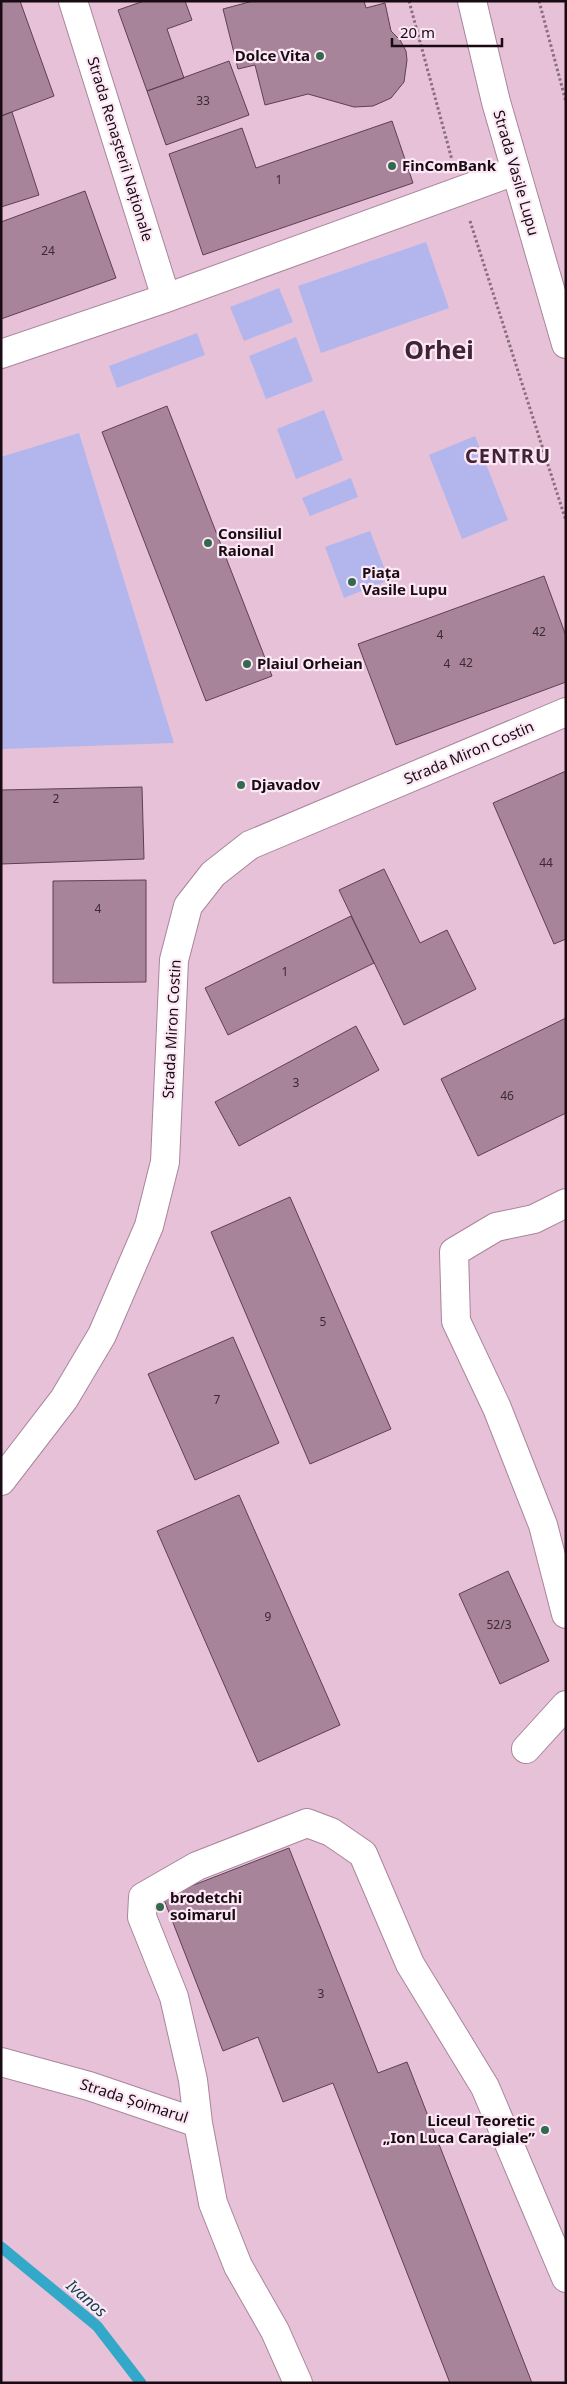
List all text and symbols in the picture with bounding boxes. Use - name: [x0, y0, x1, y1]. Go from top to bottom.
- scale bar: [392, 15, 502, 47]
- text: 20 m: [400, 22, 435, 42]
- place label: Dolce Vita: [235, 45, 310, 65]
- marker: Dolce Vita: [314, 50, 326, 62]
- street label: Strada Renașterii Naționale: [83, 54, 159, 243]
- house number: 33: [196, 92, 210, 109]
- street label: Strada Vasile Lupu: [489, 108, 544, 238]
- place label: FinComBank: [402, 155, 497, 175]
- marker: FinComBank: [386, 160, 398, 172]
- house number: 1: [276, 171, 282, 188]
- house number: 24: [41, 242, 55, 259]
- district label: Orhei: [404, 332, 474, 366]
- district label: CENTRU: [465, 442, 551, 469]
- place label: Consiliul Raional: [218, 523, 282, 560]
- marker: Consiliul Raional: [202, 537, 214, 549]
- place label: Piața Vasile Lupu: [362, 562, 447, 599]
- marker: Piața Vasile Lupu: [346, 576, 358, 588]
- house number: 42: [532, 623, 546, 640]
- house number: 4: [437, 626, 444, 643]
- place label: Plaiul Orheian: [257, 653, 363, 673]
- house number: 42: [459, 654, 473, 671]
- house number: 4: [444, 655, 451, 672]
- marker: Plaiul Orheian: [241, 658, 253, 670]
- street label: Strada Miron Costin: [401, 716, 537, 789]
- place label: Djavadov: [251, 774, 321, 794]
- marker: Djavadov: [235, 779, 247, 791]
- house number: 2: [53, 790, 60, 807]
- house number: 44: [539, 854, 553, 871]
- house number: 4: [95, 900, 102, 917]
- street label: Strada Miron Costin: [157, 959, 185, 1099]
- house number: 1: [282, 963, 288, 980]
- house number: 3: [293, 1074, 300, 1091]
- house number: 46: [500, 1087, 514, 1104]
- house number: 5: [320, 1313, 327, 1330]
- house number: 7: [214, 1391, 221, 1408]
- house number: 9: [265, 1608, 272, 1625]
- house number: 52/3: [486, 1616, 512, 1633]
- place label: brodetchi soimarul: [170, 1887, 242, 1924]
- marker: brodetchi soimarul: [154, 1901, 166, 1913]
- house number: 3: [318, 1985, 325, 2002]
- street label: Strada Șoimarul: [78, 2073, 191, 2127]
- place label: Liceul Teoretic „Ion Luca Caragiale”: [383, 2110, 535, 2147]
- marker: Liceul Teoretic „Ion Luca Caragiale”: [539, 2124, 551, 2136]
- water label: Ivanos: [61, 2274, 112, 2322]

